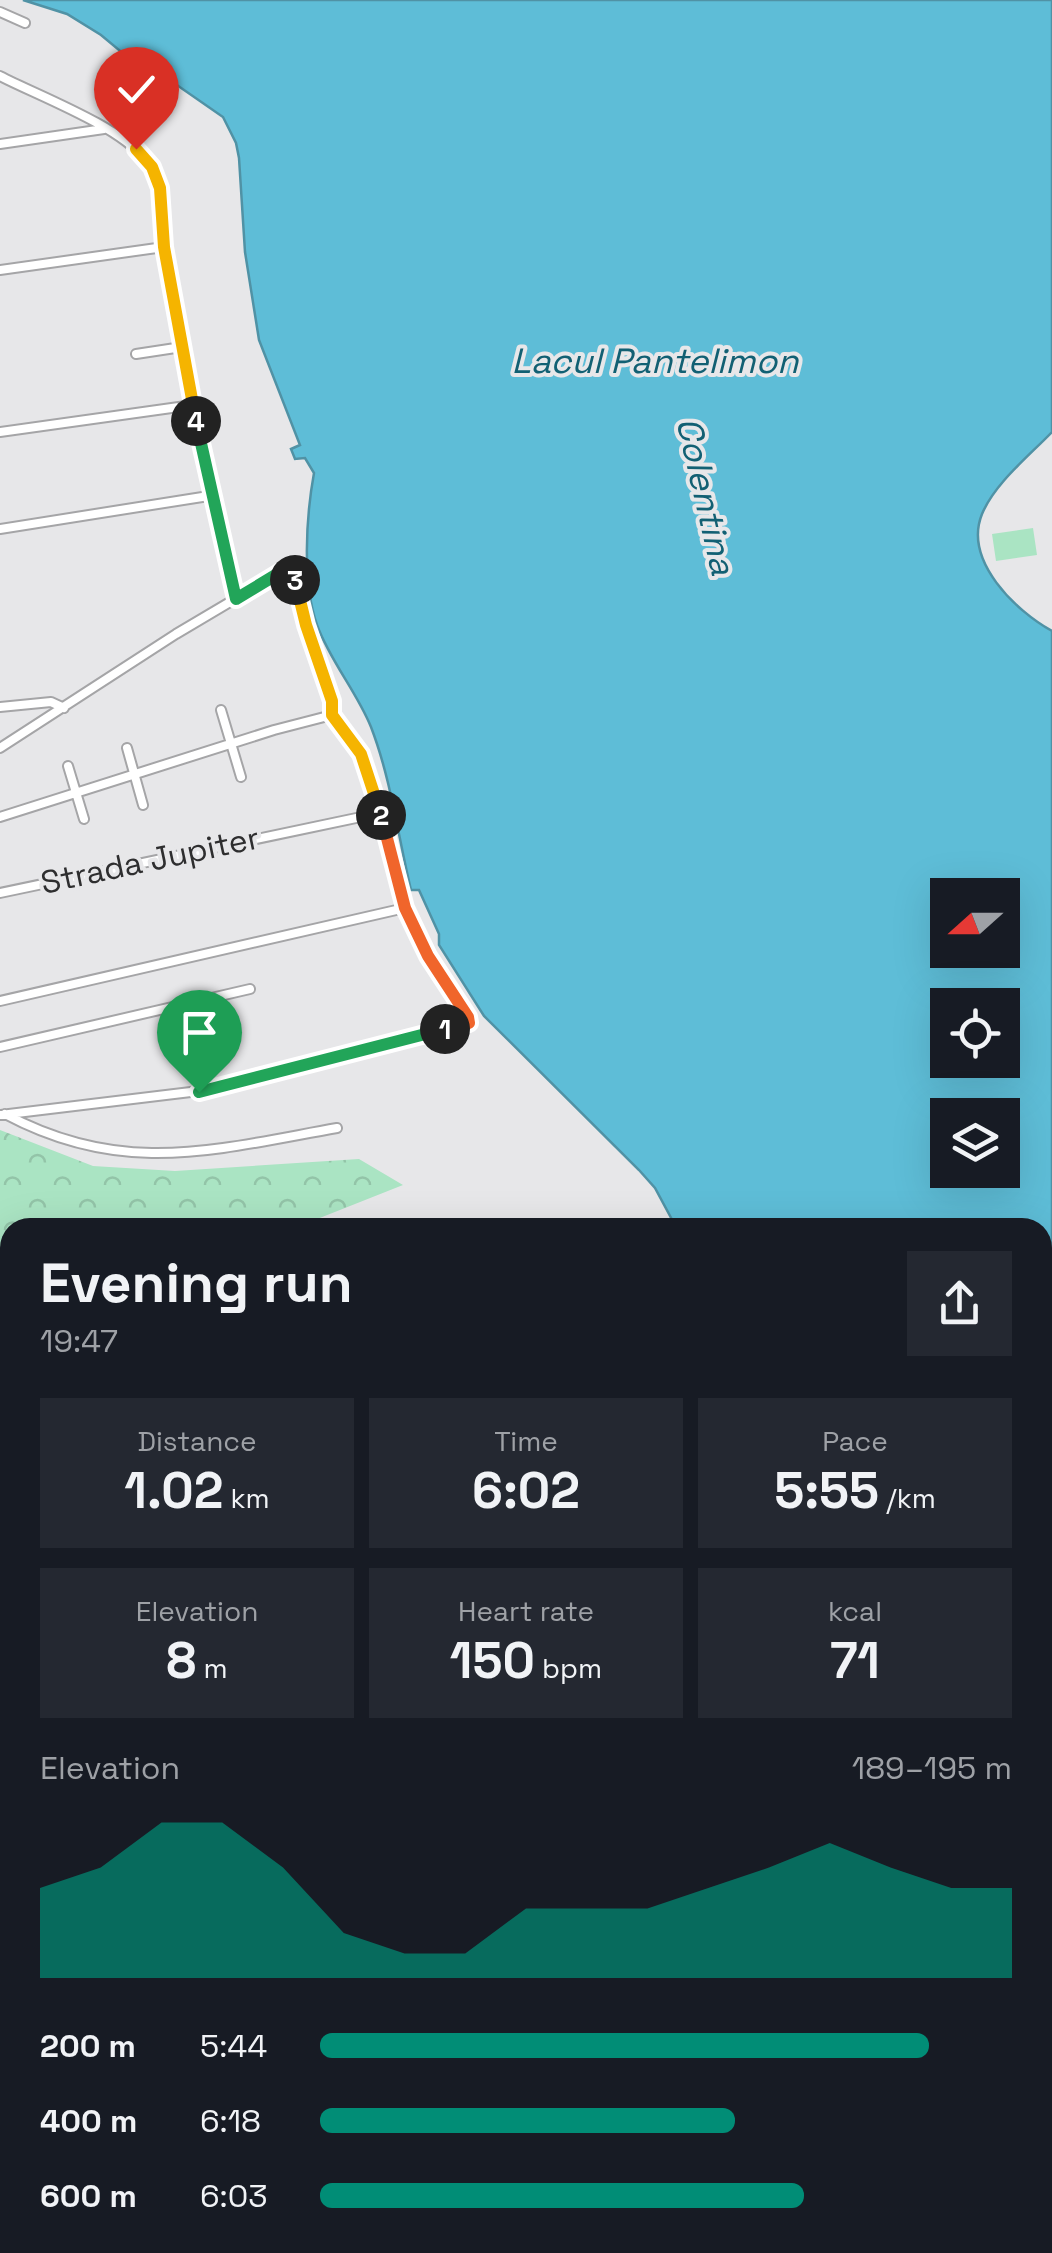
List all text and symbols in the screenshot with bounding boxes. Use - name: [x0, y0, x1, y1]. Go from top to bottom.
- pin: [94, 47, 179, 150]
- icon: check: [109, 62, 164, 117]
- water label: Lacul Pantelimon: [512, 339, 799, 383]
- pin: 4: [171, 396, 221, 446]
- text: 4: [187, 403, 205, 439]
- water label: Colentina: [666, 413, 746, 580]
- pin: 3: [270, 555, 320, 605]
- text: 3: [286, 562, 304, 598]
- pin: 2: [356, 790, 406, 840]
- text: 2: [373, 797, 389, 833]
- street label: Strada Jupiter: [37, 817, 263, 903]
- north arrow: [930, 878, 1020, 968]
- map controls: [930, 878, 1020, 1188]
- button: locate: [930, 988, 1020, 1078]
- pin: [157, 990, 242, 1093]
- pin: 1: [420, 1004, 470, 1054]
- icon: arrive: [172, 1005, 227, 1060]
- text: 1: [439, 1011, 451, 1047]
- button: layers: [930, 1098, 1020, 1188]
- text: Evening run: [40, 1248, 353, 1318]
- button: share: [907, 1251, 1012, 1356]
- text: 19:47: [40, 1321, 118, 1361]
- text: Distance: [137, 1423, 257, 1459]
- text: Time: [494, 1423, 558, 1459]
- text: Pace: [822, 1423, 888, 1459]
- text: 1.02: [124, 1459, 223, 1523]
- text: 6:02: [472, 1459, 580, 1523]
- text: 5:55: [774, 1459, 879, 1523]
- text: km: [223, 1480, 270, 1516]
- text: /km: [879, 1480, 936, 1516]
- text: Elevation: [136, 1593, 258, 1629]
- text: Heart rate: [458, 1593, 594, 1629]
- text: kcal: [828, 1593, 882, 1629]
- text: 8: [166, 1629, 196, 1693]
- text: 150: [450, 1629, 535, 1693]
- text: 71: [830, 1629, 880, 1693]
- text: m: [196, 1650, 228, 1686]
- text: bpm: [535, 1650, 602, 1686]
- text: Elevation: [40, 1748, 180, 1788]
- text: 189–195 m: [852, 1748, 1012, 1788]
- text: 200 m: [40, 2026, 136, 2066]
- text: 5:44: [200, 2026, 267, 2066]
- text: 400 m: [40, 2101, 137, 2141]
- text: 6:18: [200, 2101, 261, 2141]
- text: 600 m: [40, 2176, 137, 2216]
- text: 6:03: [200, 2176, 268, 2216]

